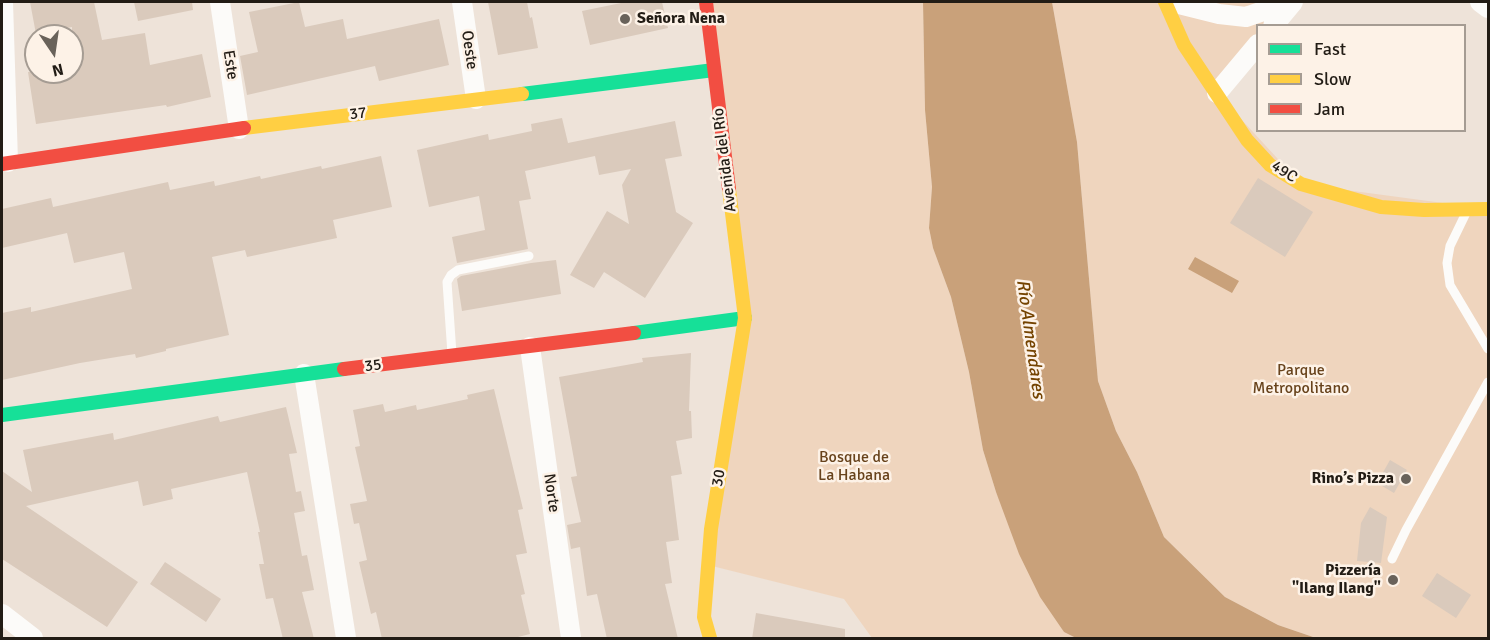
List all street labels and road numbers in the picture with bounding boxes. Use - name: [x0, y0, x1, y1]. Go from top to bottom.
- street label: Oeste: [457, 29, 481, 71]
- street label: Este: [218, 49, 242, 81]
- street label: 37: [348, 103, 368, 125]
- street label: Avenida del Río: [709, 107, 741, 213]
- street label: 49C: [1267, 157, 1301, 187]
- street label: 35: [363, 355, 383, 377]
- street label: 30: [708, 468, 730, 488]
- street label: Norte: [539, 472, 563, 514]

